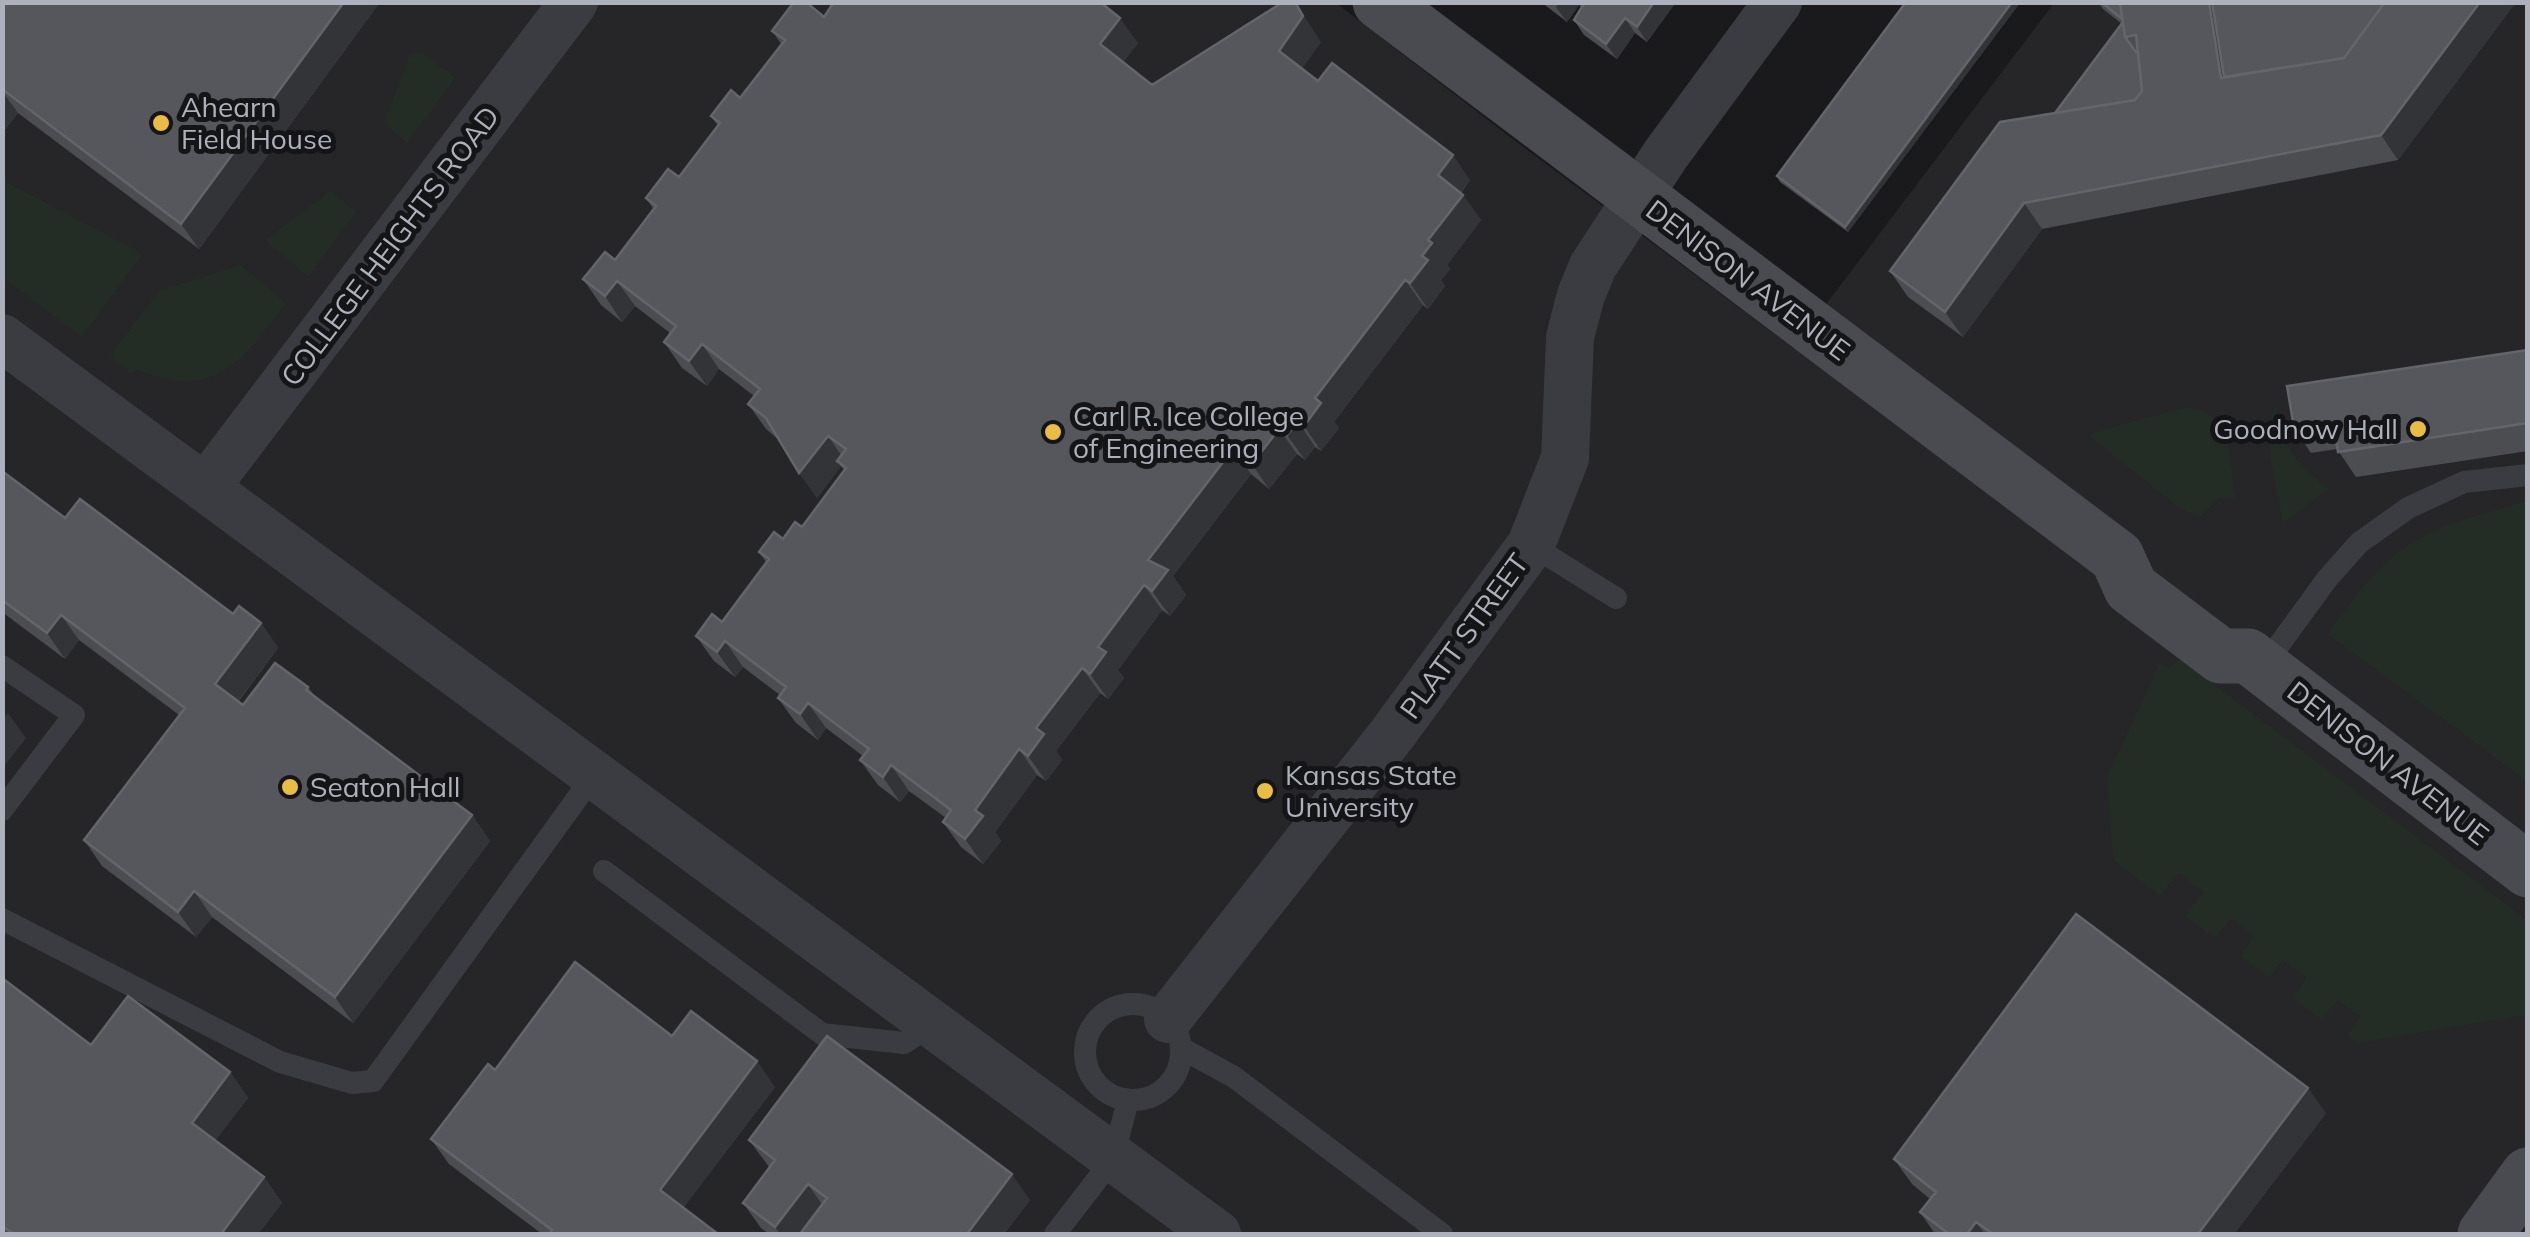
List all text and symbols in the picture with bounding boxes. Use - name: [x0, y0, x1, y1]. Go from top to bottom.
- place label: Ahearn Field House: [181, 89, 332, 156]
- street label: COLLEGE HEIGHTS ROAD: [273, 99, 506, 393]
- marker: Ahearn Field House: [150, 112, 172, 134]
- street label: DENISON AVENUE: [1640, 192, 1857, 368]
- place label: Carl R. Ice College of Engineering: [1073, 398, 1304, 465]
- place label: Goodnow Hall: [2213, 411, 2398, 446]
- marker: Goodnow Hall: [2407, 418, 2429, 440]
- marker: Carl R. Ice College of Engineering: [1042, 421, 1064, 443]
- street label: PLATT STREET: [1392, 546, 1535, 725]
- street label: DENISON AVENUE: [2281, 673, 2496, 852]
- place label: Kansas State University: [1285, 757, 1457, 824]
- place label: Seaton Hall: [310, 769, 460, 804]
- marker: Seaton Hall: [279, 776, 301, 798]
- marker: Kansas State University: [1254, 780, 1276, 802]

